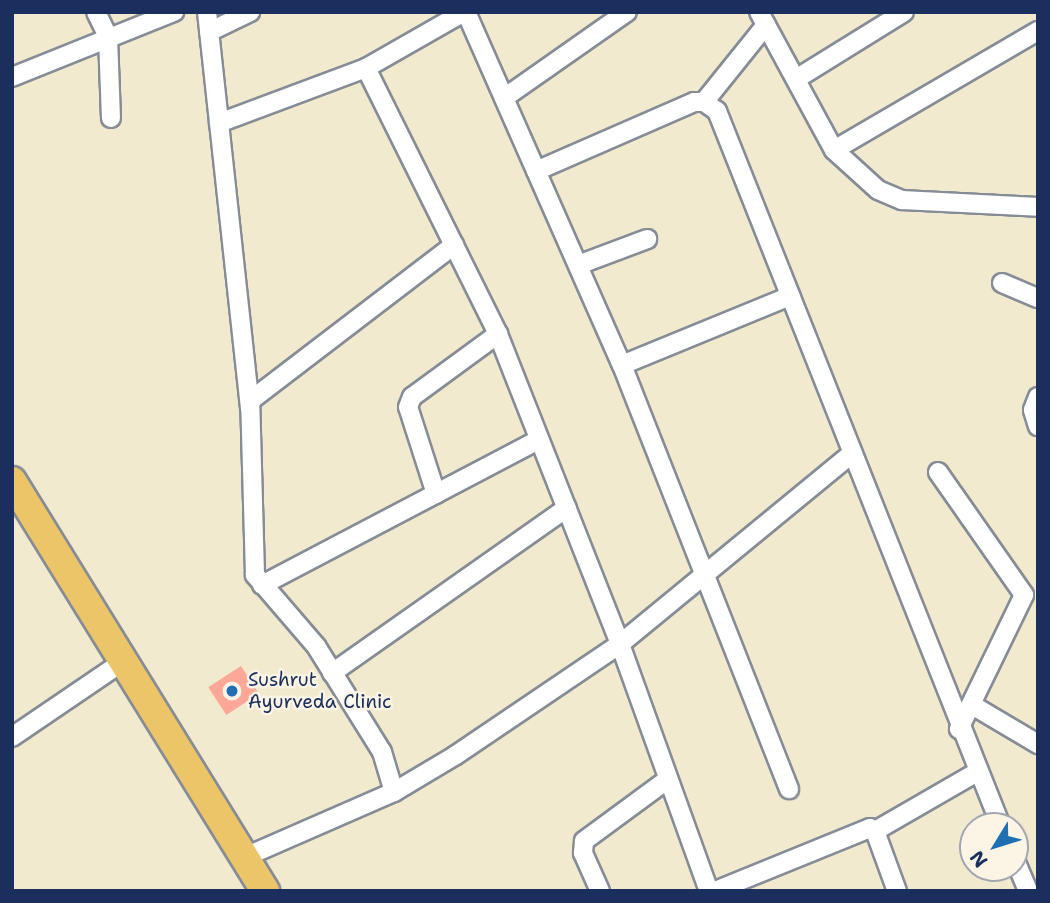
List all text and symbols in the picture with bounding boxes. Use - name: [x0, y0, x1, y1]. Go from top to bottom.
- place label: Sushrut Ayurveda Clinic: [248, 669, 392, 713]
- marker: Sushrut Ayurveda Clinic: [222, 681, 242, 701]
- north arrow: [959, 812, 1029, 882]
- text: N: [964, 845, 993, 873]

